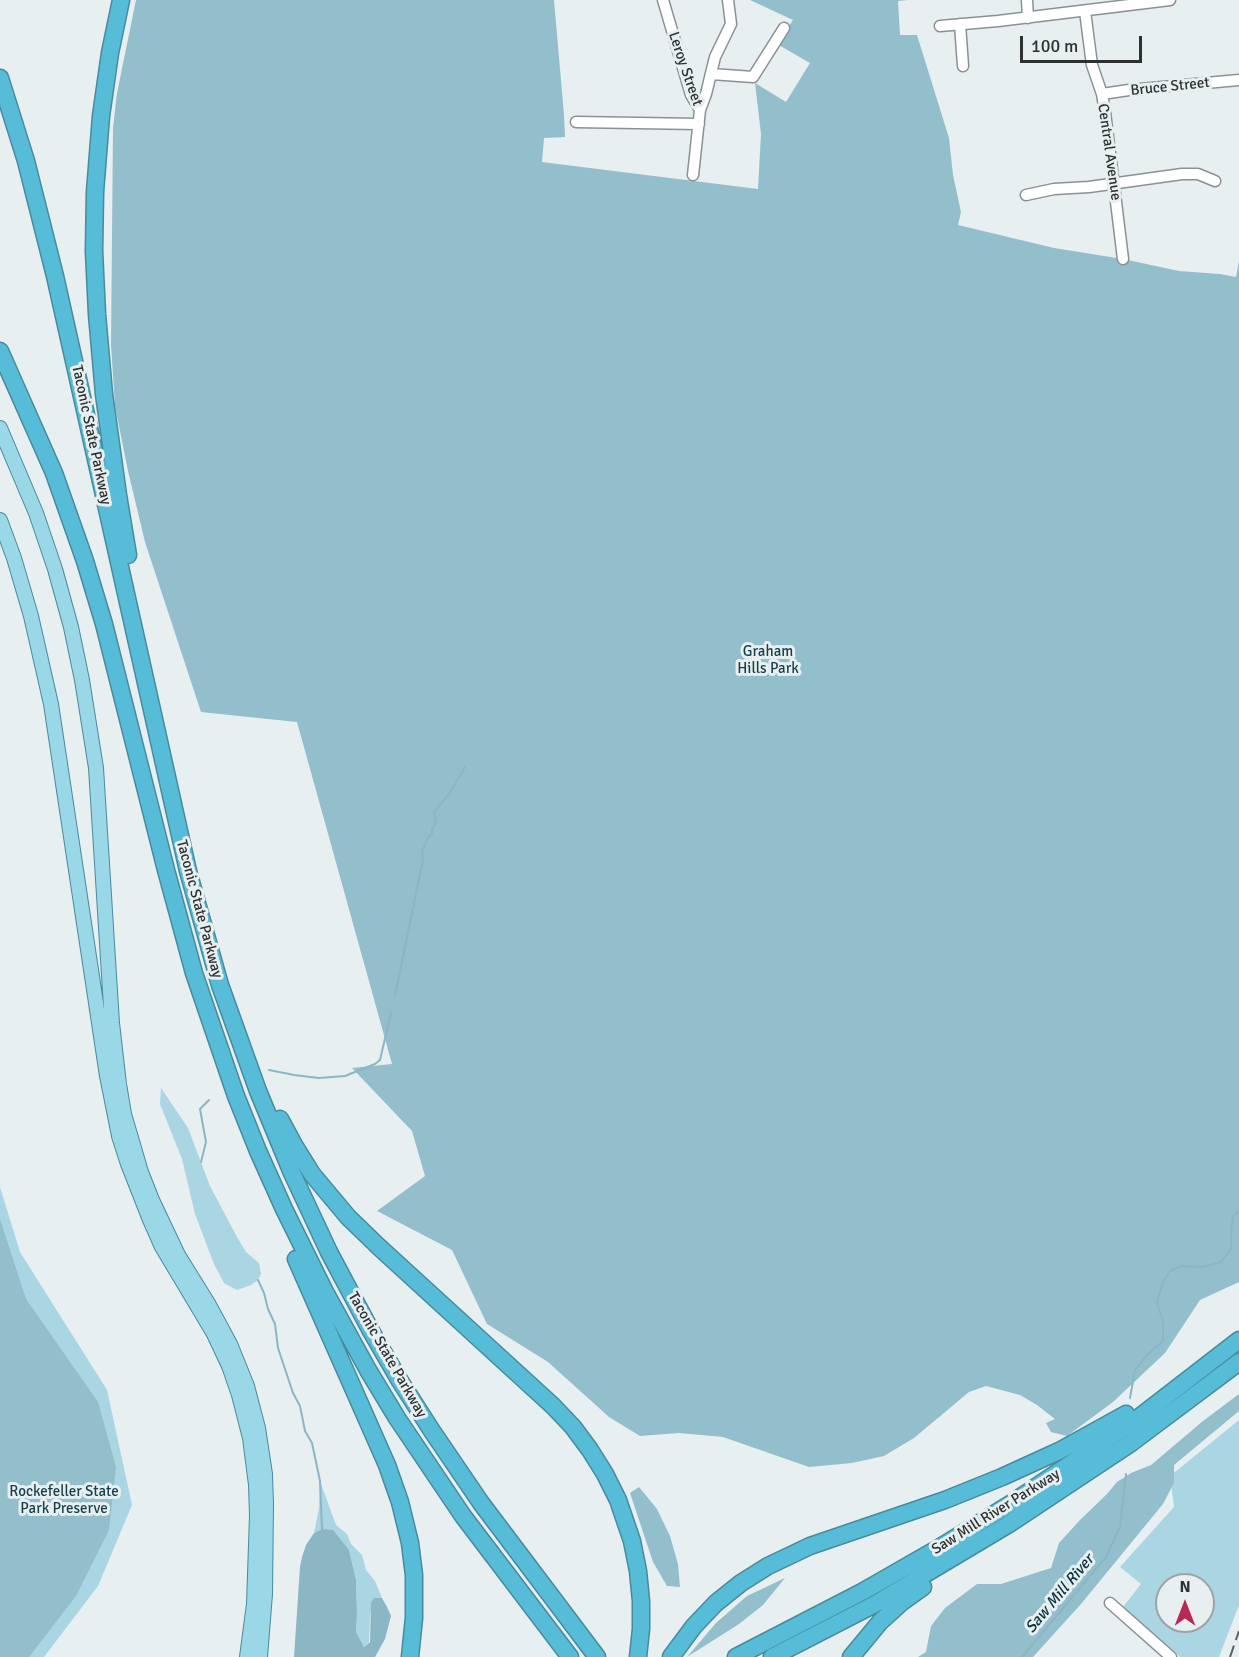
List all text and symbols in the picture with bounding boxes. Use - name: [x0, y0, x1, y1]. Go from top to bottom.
- scale bar: [1023, 24, 1144, 62]
- street label: Leroy Street: [664, 30, 706, 108]
- text: 100 m: [1031, 35, 1078, 57]
- street label: Bruce Street: [1130, 74, 1210, 100]
- street label: Central Avenue: [1093, 102, 1125, 202]
- street label: Taconic State Parkway: [67, 364, 115, 506]
- park label: Graham Hills Park: [737, 643, 799, 678]
- street label: Taconic State Parkway: [172, 838, 226, 980]
- street label: Taconic State Parkway: [344, 1289, 430, 1421]
- street label: Saw Mill River Parkway: [929, 1465, 1063, 1559]
- park label: Rockefeller State Park Preserve: [9, 1483, 119, 1518]
- water label: Saw Mill River: [1022, 1551, 1098, 1637]
- north arrow: [1155, 1573, 1215, 1633]
- text: N: [1179, 1577, 1191, 1597]

